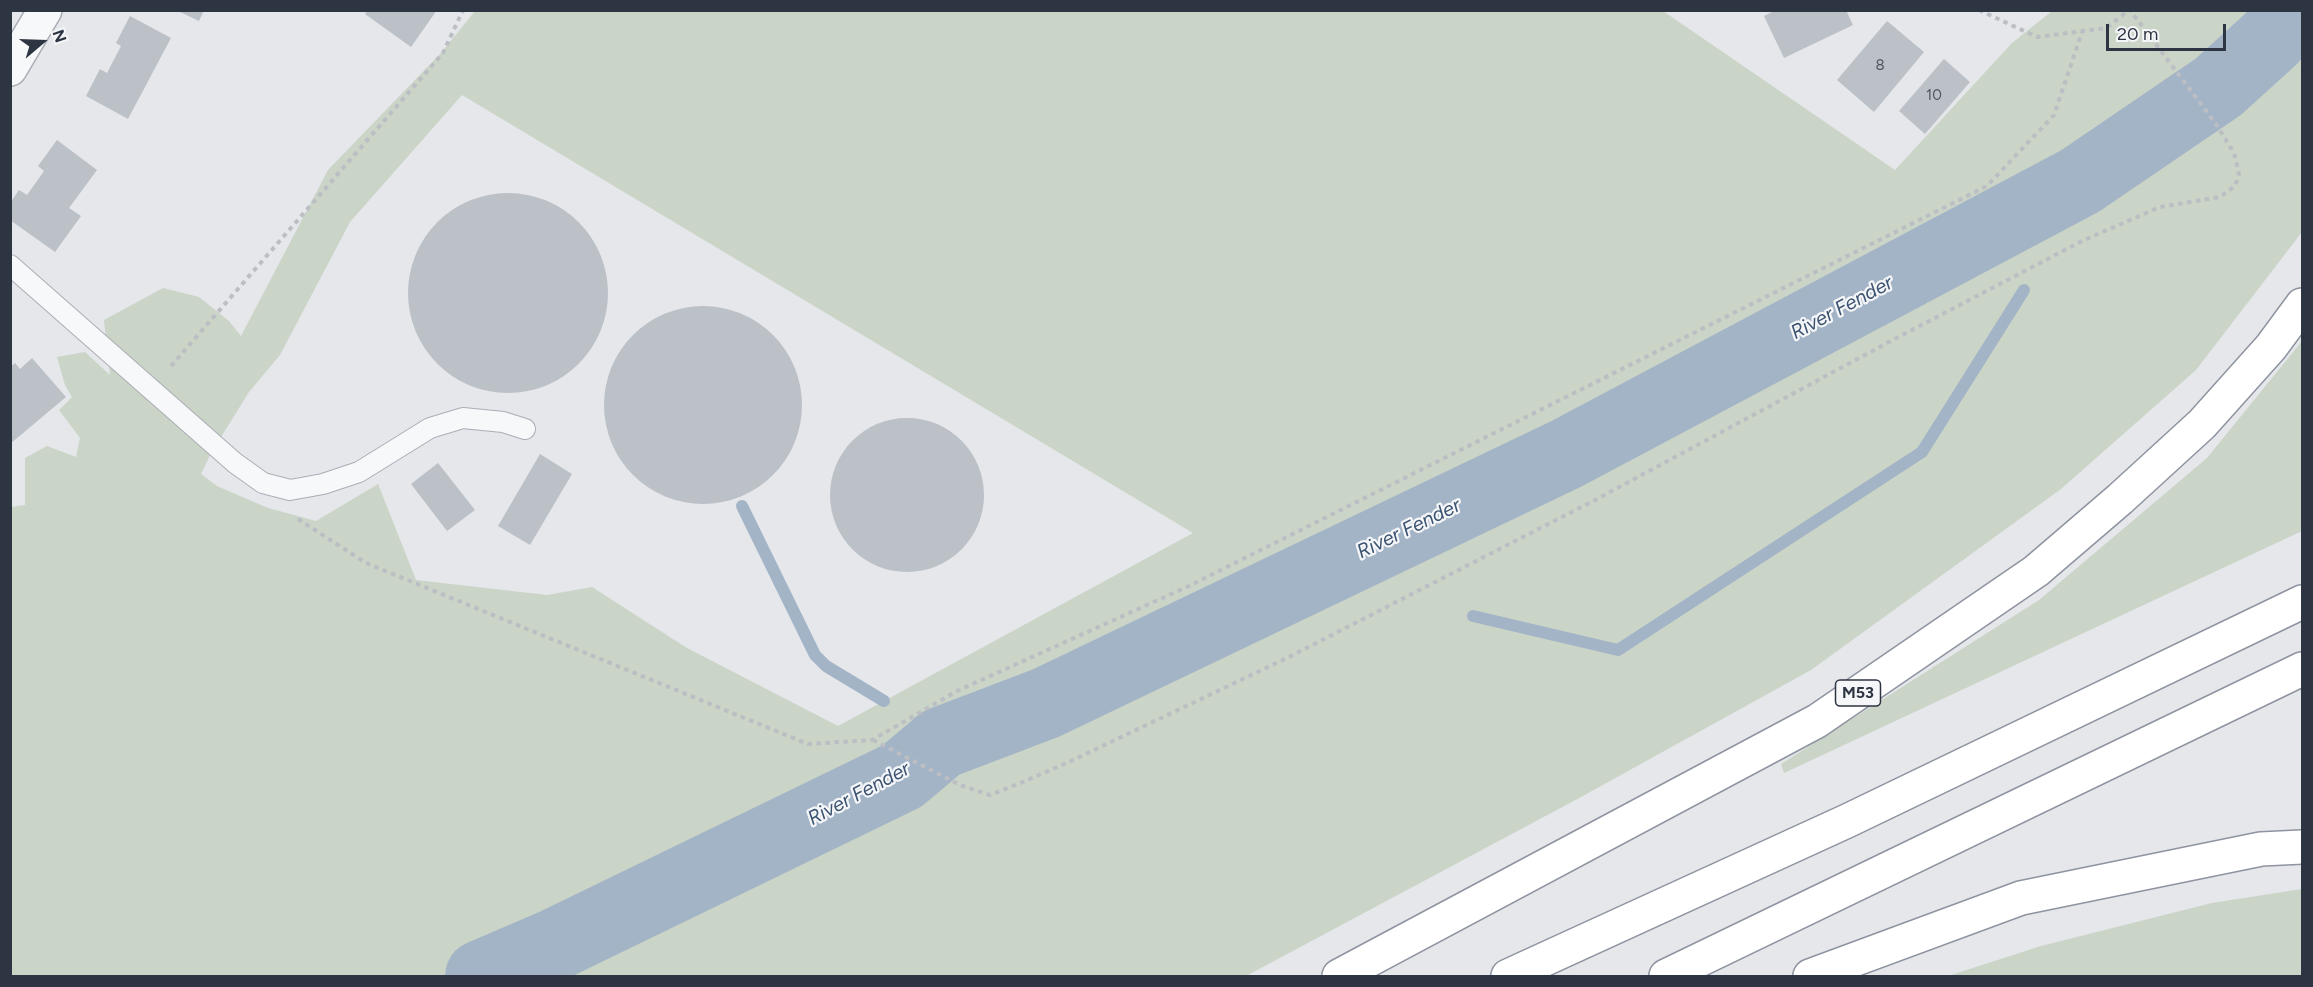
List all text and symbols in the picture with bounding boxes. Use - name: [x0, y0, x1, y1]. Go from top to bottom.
- north arrow: [12, 12, 72, 72]
- scale bar: [2109, 12, 2229, 50]
- text: 20 m: [2117, 23, 2158, 45]
- text: N: [48, 27, 70, 45]
- house number: 8: [1875, 57, 1885, 75]
- house number: 10: [1926, 87, 1942, 105]
- water label: River Fender: [1787, 271, 1897, 345]
- water label: River Fender: [1353, 494, 1465, 564]
- road number: M53: [1836, 680, 1880, 706]
- water label: River Fender: [804, 757, 914, 831]

